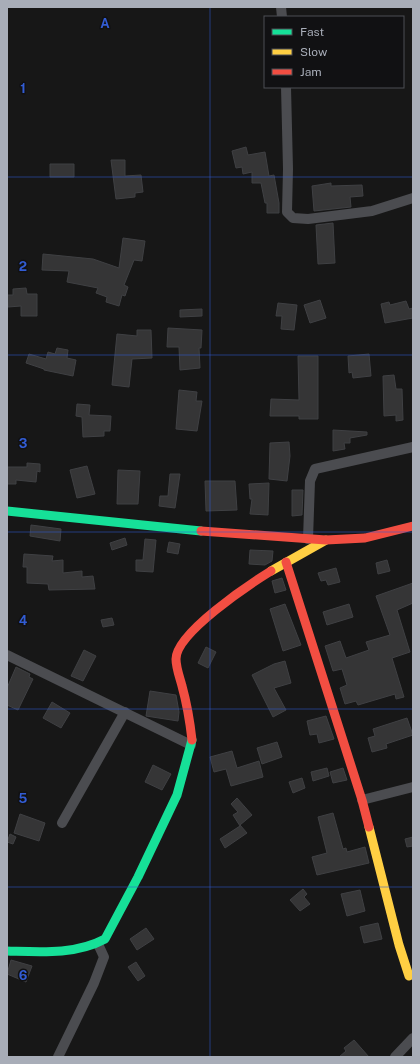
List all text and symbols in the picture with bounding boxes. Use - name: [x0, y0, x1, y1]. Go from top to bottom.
- text: A: [100, 16, 110, 31]
- legend: [264, 16, 404, 88]
- text: Fast: [300, 25, 325, 39]
- text: Slow: [300, 45, 328, 59]
- text: Jam: [300, 65, 322, 79]
- text: 1: [20, 81, 26, 96]
- text: 2: [19, 259, 27, 274]
- text: 3: [19, 436, 28, 451]
- text: 4: [19, 613, 28, 628]
- text: 5: [19, 791, 28, 806]
- text: 6: [19, 968, 28, 983]

